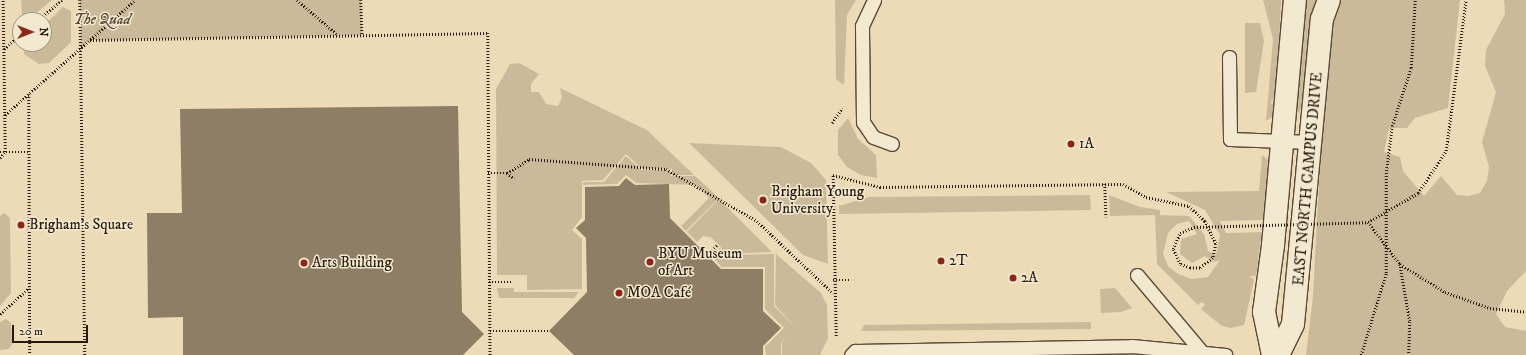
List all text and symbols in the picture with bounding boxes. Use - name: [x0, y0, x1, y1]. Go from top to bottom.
- park label: The Quad: [73, 11, 131, 29]
- north arrow: [12, 12, 52, 52]
- text: N: [36, 27, 50, 37]
- street label: EAST NORTH CAMPUS DRIVE: [1290, 71, 1326, 287]
- place label: 1A: [1079, 135, 1094, 153]
- marker: 1A: [1066, 139, 1076, 149]
- place label: Brigham Young University: [771, 182, 864, 217]
- marker: Brigham Young University: [758, 195, 768, 205]
- place label: Brigham's Square: [29, 216, 133, 234]
- marker: Brigham's Square: [16, 220, 26, 230]
- place label: BYU Museum of Art: [658, 244, 742, 279]
- place label: 2T: [949, 252, 968, 270]
- place label: Arts Building: [312, 254, 392, 272]
- marker: 2T: [936, 256, 946, 266]
- marker: BYU Museum of Art: [645, 257, 655, 267]
- marker: Arts Building: [299, 258, 309, 268]
- place label: 2A: [1021, 269, 1038, 287]
- marker: 2A: [1008, 273, 1018, 283]
- place label: MOA Café: [627, 284, 691, 302]
- marker: MOA Café: [614, 288, 624, 298]
- scale bar: [14, 317, 90, 343]
- text: 20 m: [19, 324, 43, 339]

